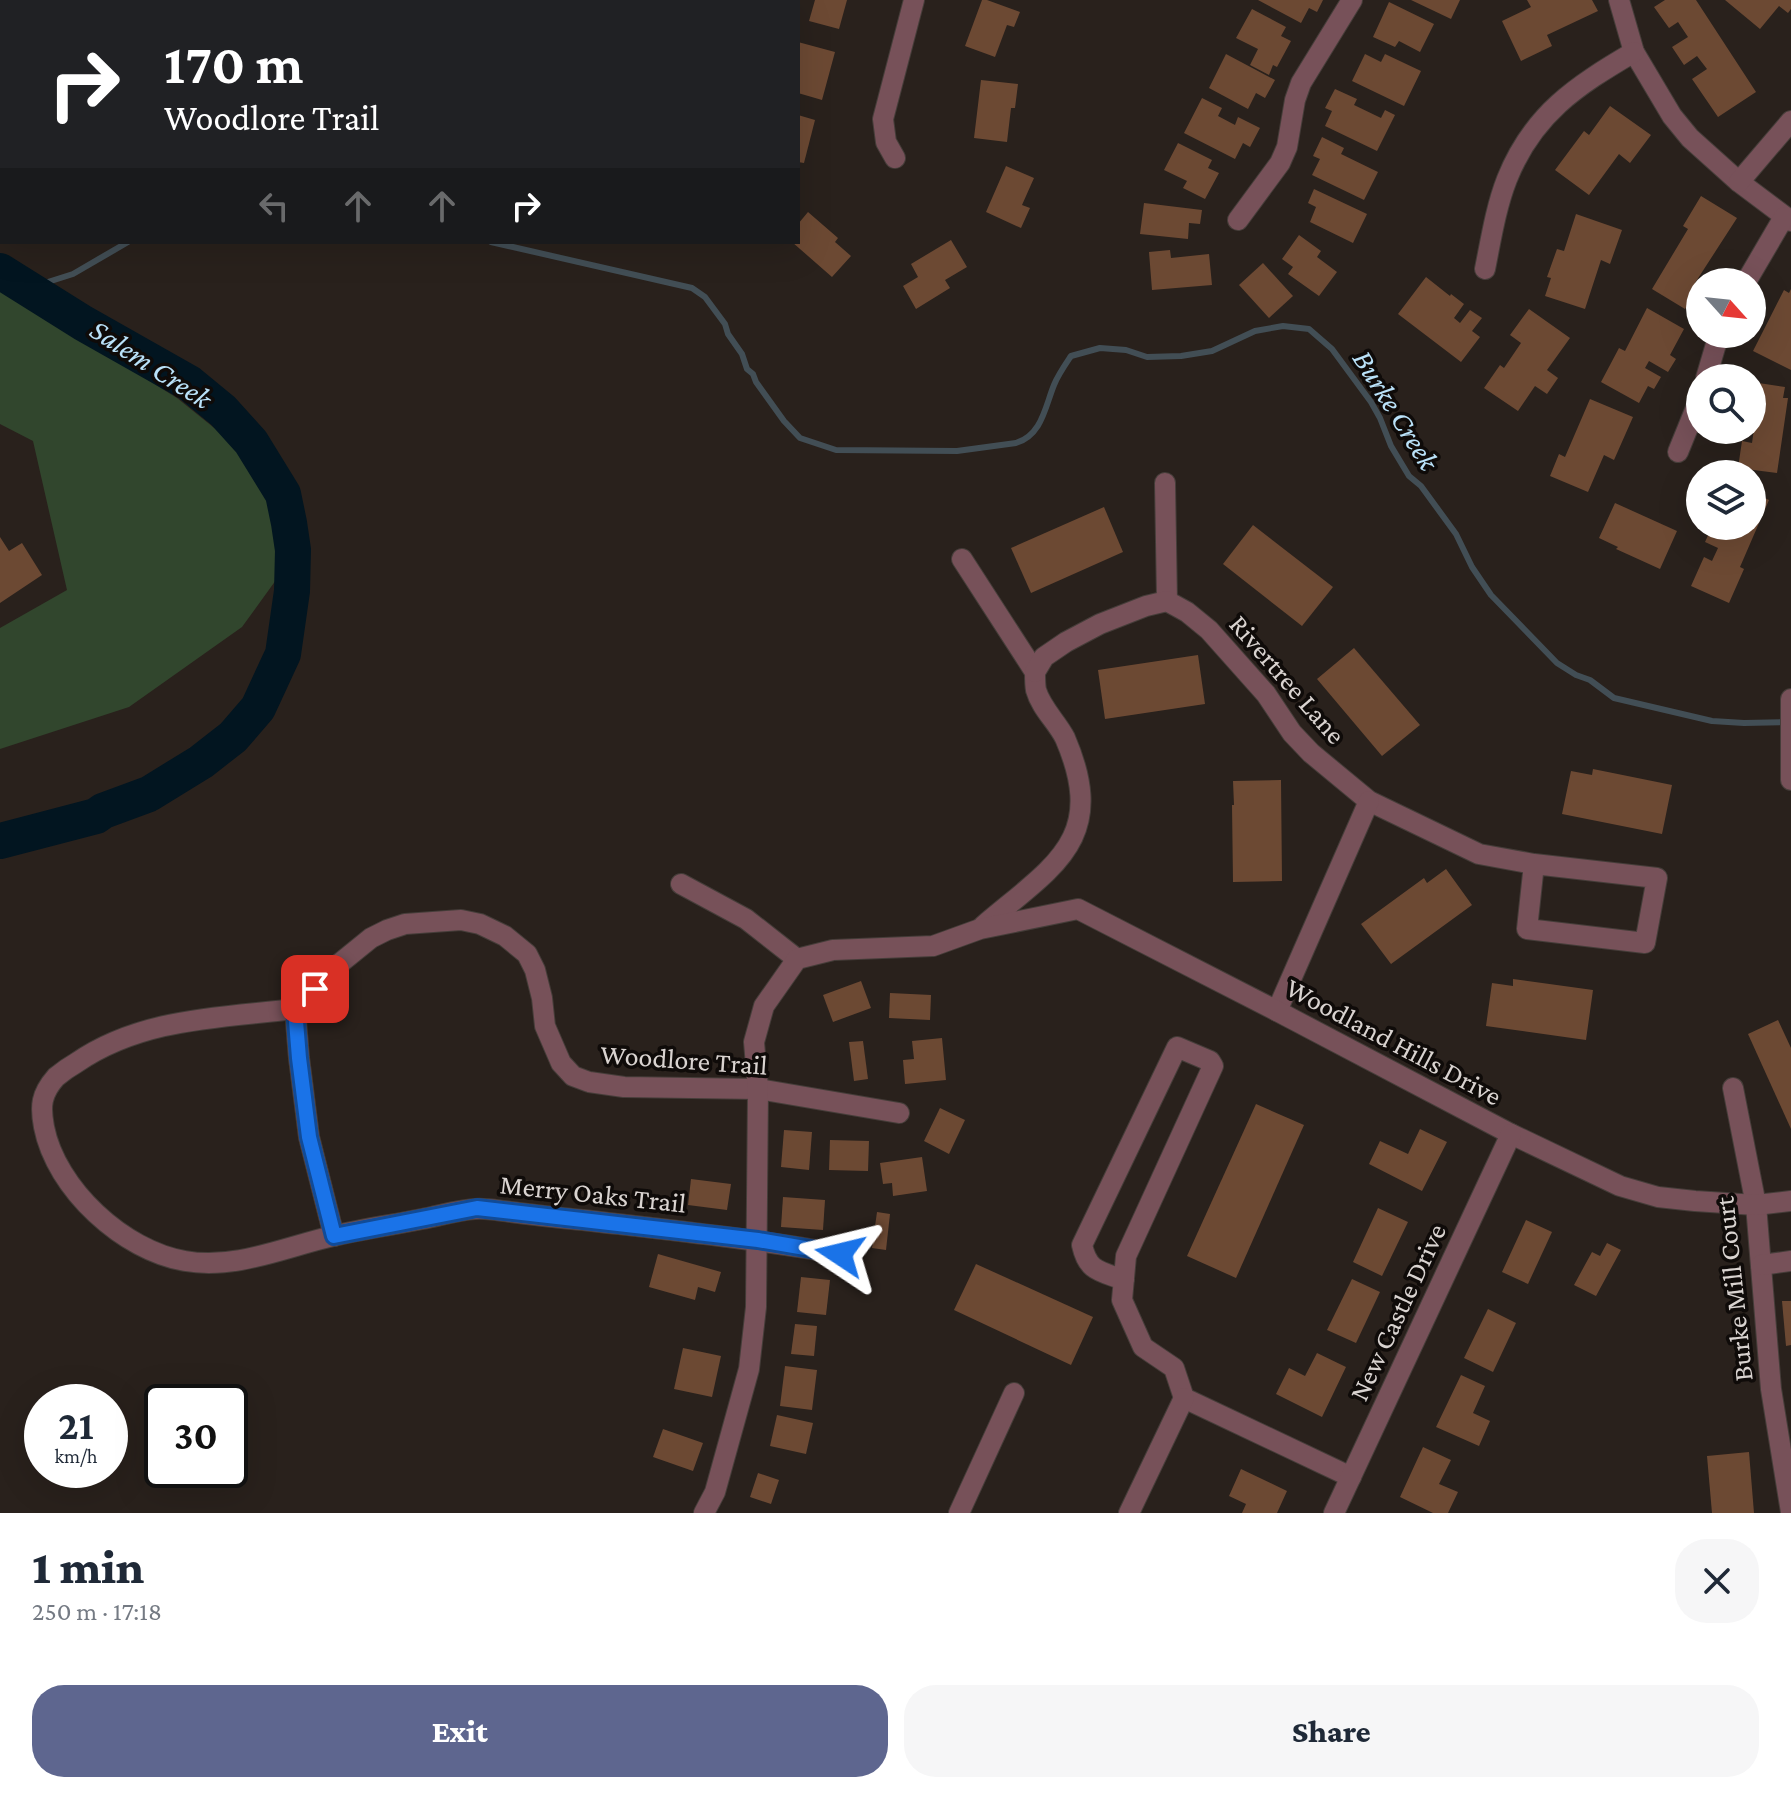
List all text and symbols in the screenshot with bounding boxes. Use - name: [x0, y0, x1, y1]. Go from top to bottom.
- icon: right: [32, 32, 136, 136]
- text: 170 m: [164, 33, 303, 95]
- text: Woodlore Trail: [164, 98, 379, 138]
- icon: left: [252, 184, 296, 228]
- icon: ahead: [336, 184, 380, 228]
- icon: ahead: [420, 184, 464, 228]
- icon: right: [504, 184, 548, 228]
- north arrow: [1686, 268, 1766, 348]
- map controls: [1686, 268, 1766, 540]
- water label: Salem Creek: [84, 312, 220, 416]
- water label: Burke Creek: [1347, 344, 1447, 477]
- button: search: [1686, 364, 1766, 444]
- button: layers: [1686, 460, 1766, 540]
- street label: Rivertree Lane: [1223, 609, 1352, 750]
- pin: [281, 955, 349, 1023]
- icon: arrive: [293, 967, 337, 1011]
- street label: Woodland Hills Drive: [1281, 971, 1507, 1111]
- street label: Woodlore Trail: [599, 1038, 769, 1081]
- street label: Merry Oaks Trail: [498, 1168, 688, 1219]
- street label: Burke Mill Court: [1708, 1194, 1759, 1383]
- position arrow: [798, 1212, 882, 1296]
- street label: New Castle Drive: [1343, 1219, 1452, 1406]
- speed limit sign: 30: [144, 1384, 248, 1488]
- text: 21: [58, 1403, 94, 1448]
- text: km/h: [54, 1445, 98, 1467]
- button: close: [1675, 1539, 1759, 1623]
- text: 1 min: [32, 1540, 144, 1593]
- text: 250 m · 17:18: [32, 1597, 162, 1626]
- button: Exit: [32, 1685, 888, 1777]
- button: Share: [904, 1685, 1759, 1777]

